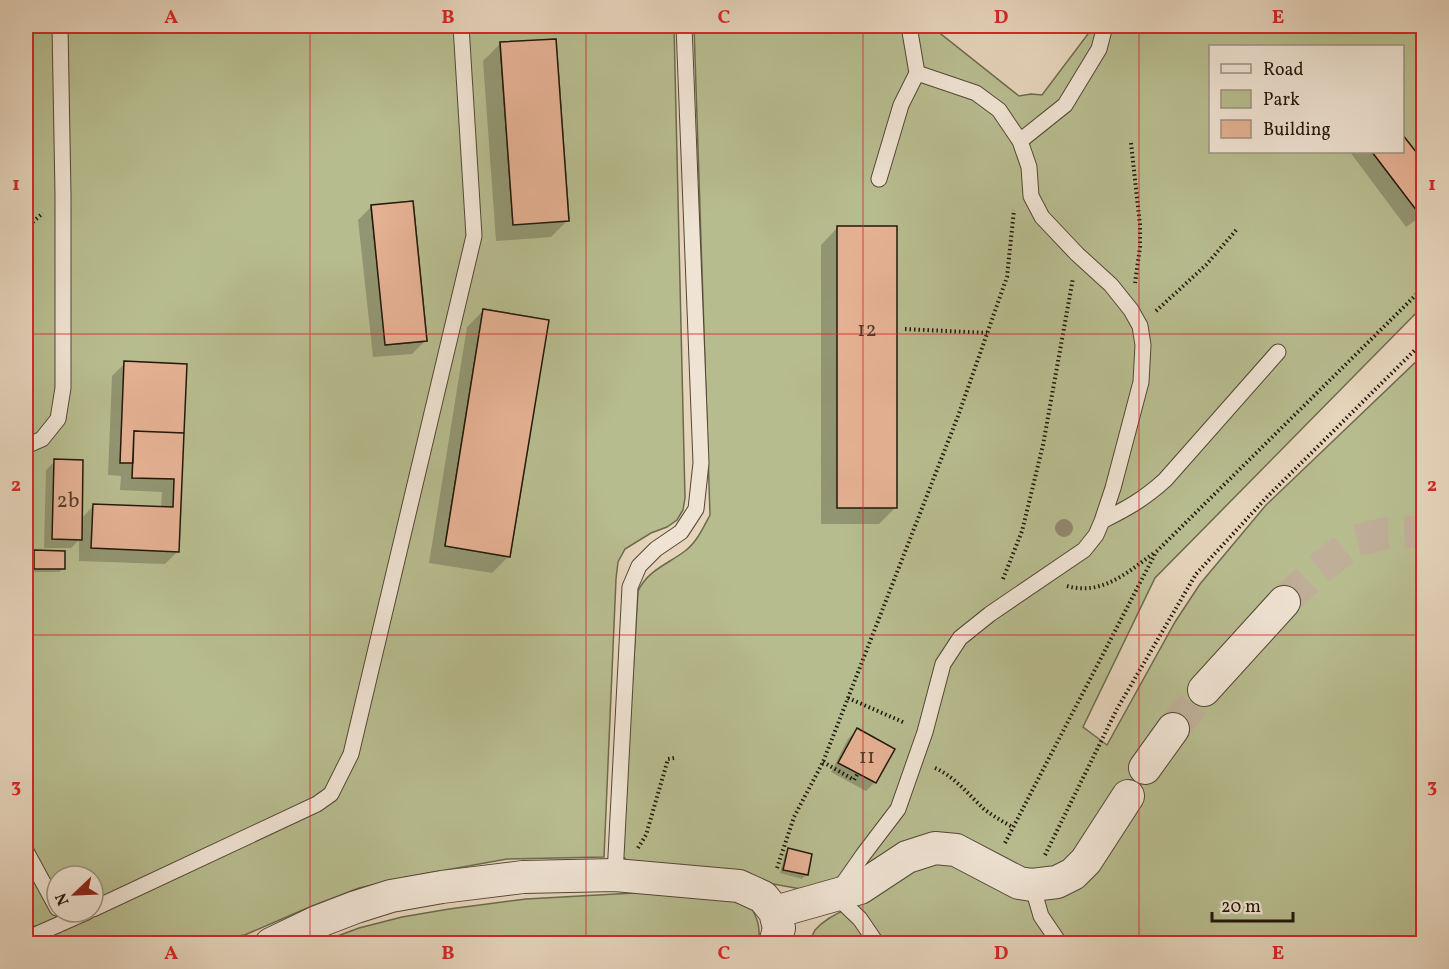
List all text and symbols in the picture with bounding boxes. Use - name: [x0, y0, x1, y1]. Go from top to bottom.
- text: A: [164, 4, 178, 32]
- text: B: [441, 4, 455, 32]
- text: C: [718, 4, 731, 32]
- text: D: [994, 4, 1008, 32]
- text: E: [1272, 4, 1284, 32]
- legend: [1209, 45, 1404, 153]
- text: Road: [1263, 58, 1304, 83]
- text: Park: [1263, 88, 1300, 113]
- text: Building: [1263, 118, 1331, 143]
- text: 1: [12, 171, 20, 199]
- text: 1: [1428, 171, 1436, 199]
- house number: 12: [857, 316, 877, 345]
- text: 2: [11, 472, 21, 500]
- text: 2: [1427, 472, 1437, 500]
- house number: 2b: [57, 487, 79, 516]
- house number: 11: [859, 743, 875, 772]
- text: 3: [11, 773, 21, 801]
- text: 3: [1427, 773, 1437, 801]
- north arrow: [45, 864, 105, 924]
- scale bar: [1212, 885, 1293, 923]
- text: N: [50, 889, 75, 909]
- text: 20 m: [1221, 895, 1261, 920]
- text: A: [164, 940, 178, 968]
- text: B: [441, 940, 455, 968]
- text: C: [718, 940, 731, 968]
- text: D: [994, 940, 1008, 968]
- text: E: [1272, 940, 1284, 968]

